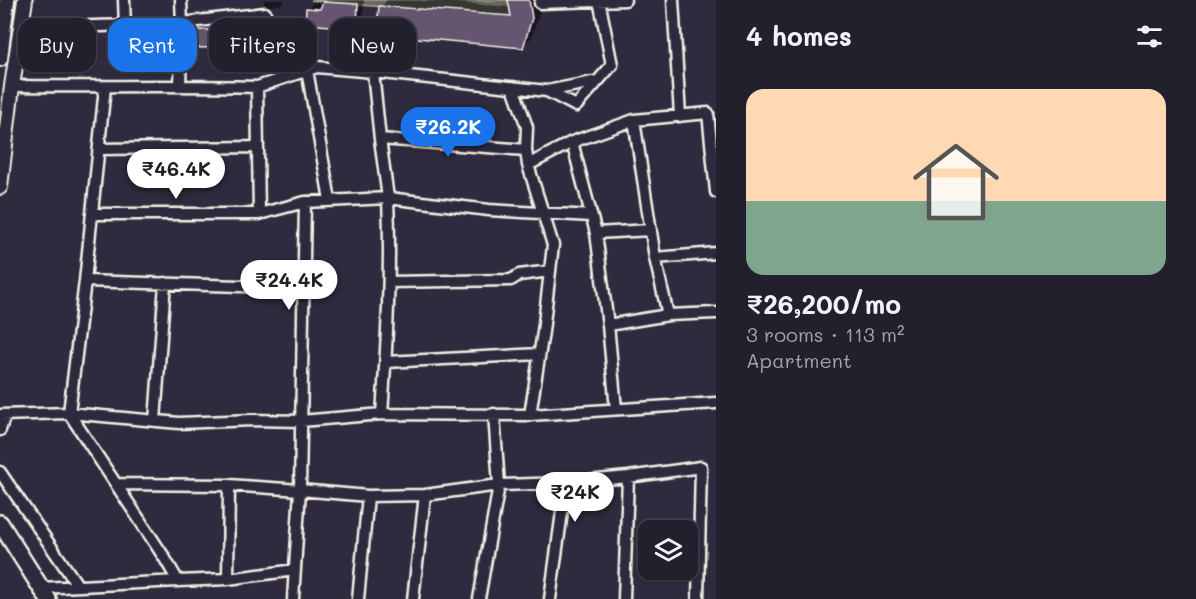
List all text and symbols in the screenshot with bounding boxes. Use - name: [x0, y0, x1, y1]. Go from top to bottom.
- chip: Buy: [18, 18, 96, 72]
- chip: Rent: [108, 18, 197, 72]
- chip: Filters: [209, 18, 317, 72]
- chip: New: [329, 18, 416, 72]
- text: 4 homes: [746, 19, 852, 53]
- icon: filters: [1133, 20, 1166, 53]
- pin: ₹26.2K: [399, 107, 497, 158]
- text: ₹26.2K: [414, 113, 482, 139]
- icon: home: [902, 128, 1010, 236]
- pin: ₹46.4K: [127, 149, 225, 200]
- text: ₹46.4K: [141, 155, 211, 181]
- pin: ₹24.4K: [240, 260, 338, 311]
- text: ₹24.4K: [254, 266, 324, 292]
- text: ₹26,200/mo: [746, 287, 901, 321]
- text: 3 rooms · 113 m²: [746, 321, 905, 347]
- text: Apartment: [746, 347, 852, 373]
- pin: ₹24K: [539, 472, 611, 523]
- text: ₹24K: [550, 478, 600, 504]
- map controls: [638, 520, 698, 580]
- button: layers: [638, 520, 698, 580]

